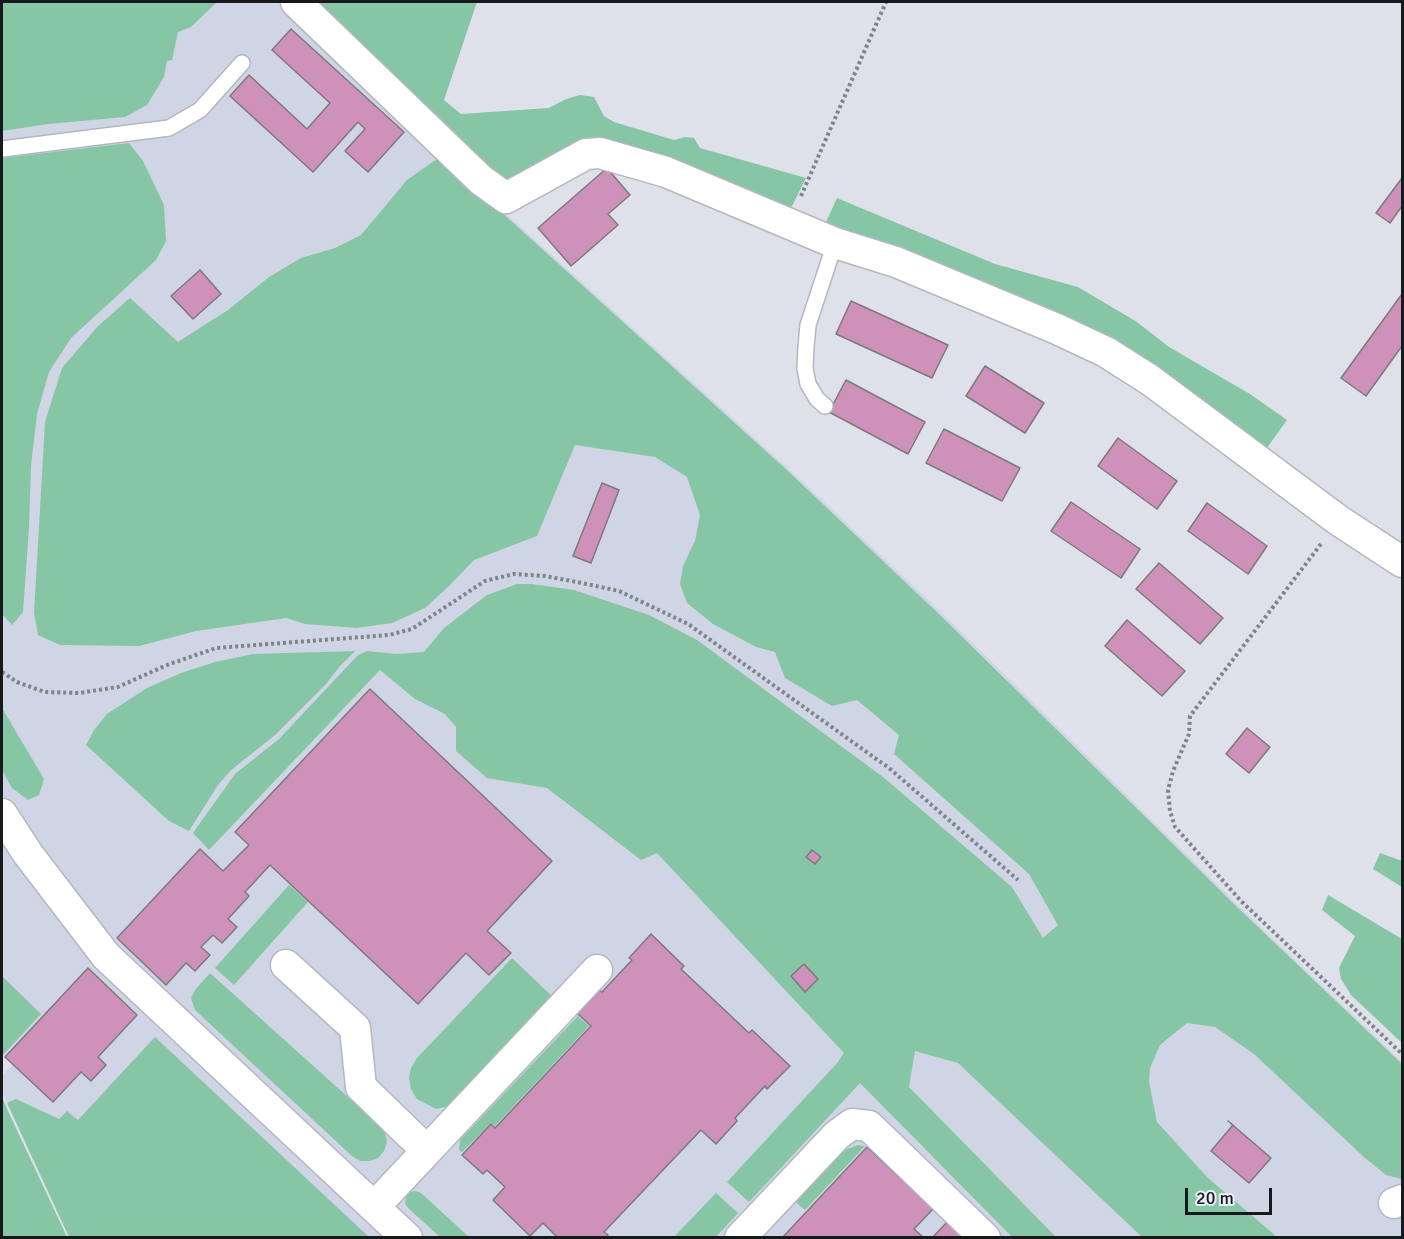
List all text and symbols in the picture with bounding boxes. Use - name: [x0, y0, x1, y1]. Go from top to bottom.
- scale bar: [1188, 1176, 1275, 1214]
- text: 20 m: [1196, 1187, 1234, 1209]

